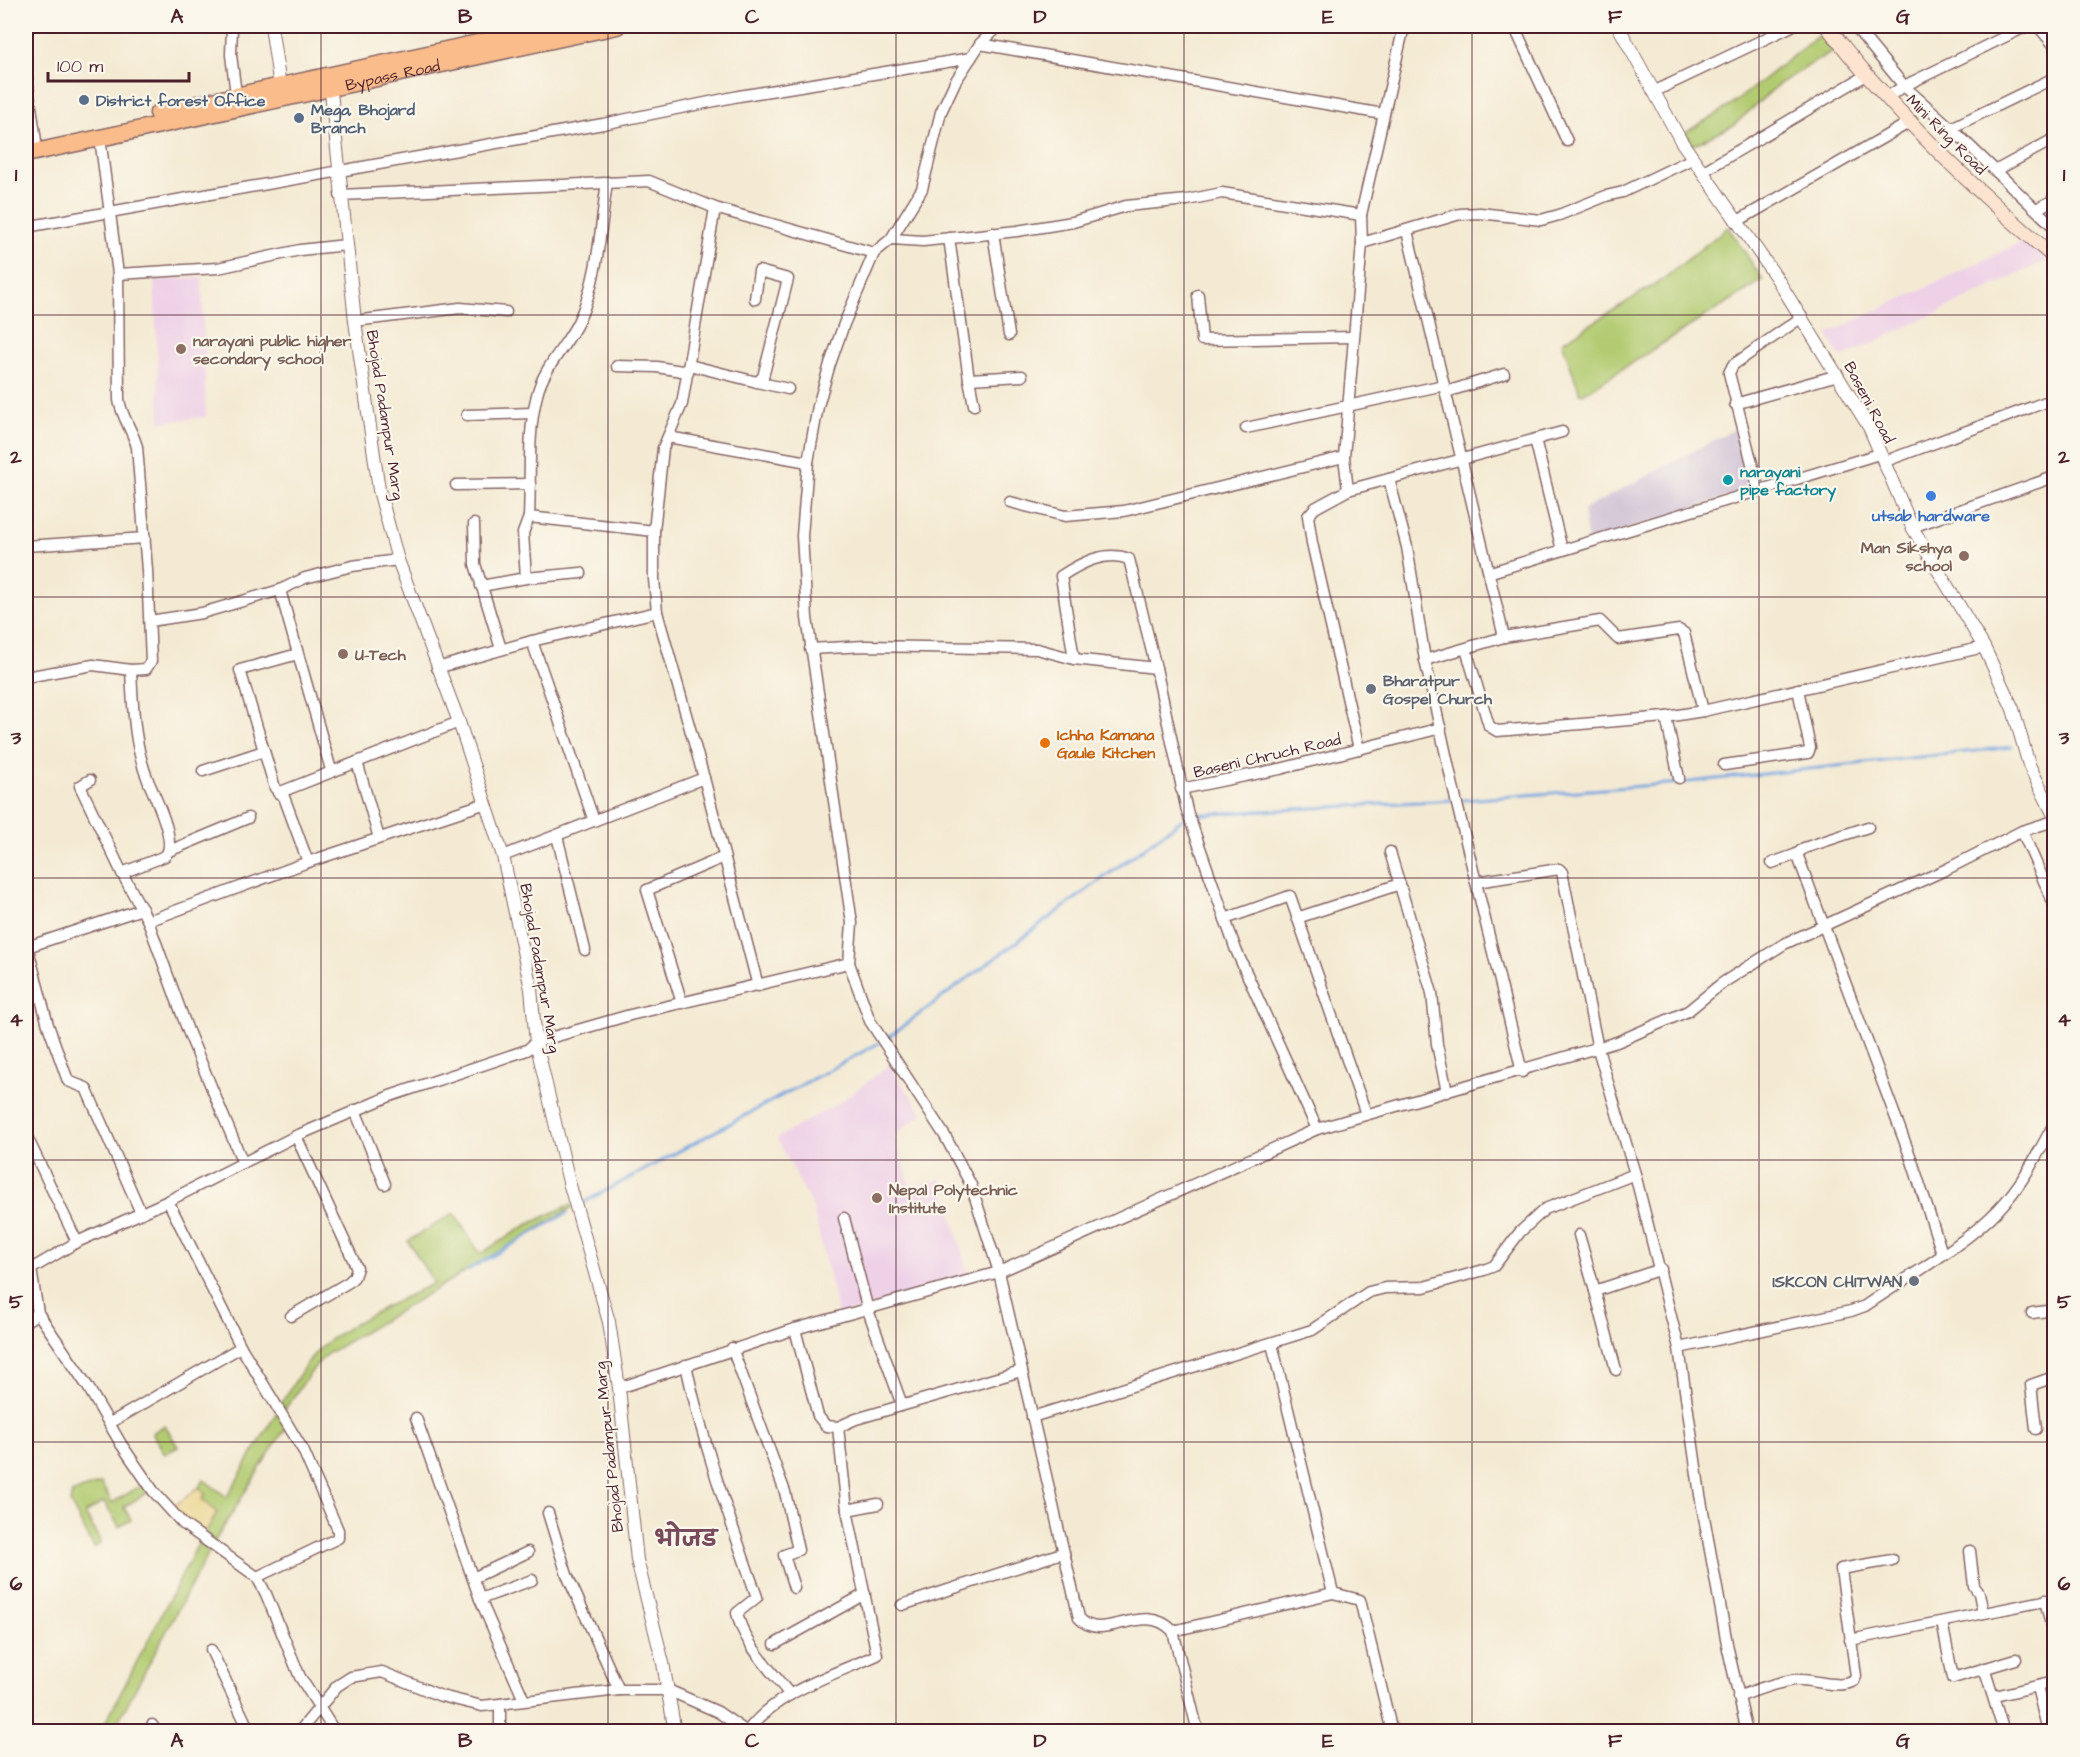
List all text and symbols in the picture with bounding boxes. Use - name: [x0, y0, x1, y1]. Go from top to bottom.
- text: A: [171, 3, 184, 31]
- text: B: [458, 3, 473, 31]
- text: C: [745, 3, 760, 31]
- text: D: [1034, 3, 1047, 31]
- text: E: [1322, 3, 1334, 31]
- text: F: [1608, 3, 1623, 31]
- text: G: [1896, 3, 1910, 31]
- scale bar: [48, 45, 189, 83]
- text: 100 m: [57, 54, 103, 79]
- street label: Bypass Road: [343, 55, 442, 97]
- place label: District forest Office: [96, 90, 266, 112]
- street label: Mini Ring Road: [1900, 90, 1991, 181]
- marker: District forest Office: [77, 93, 91, 107]
- place label: Mega, Bhojard Branch: [311, 99, 416, 139]
- marker: Mega, Bhojard Branch: [292, 111, 306, 125]
- text: 1: [15, 161, 18, 189]
- text: 1: [2063, 161, 2066, 189]
- street label: Bhojad Padampur Marg: [360, 329, 409, 502]
- place label: narayani public higher secondary school: [193, 330, 352, 371]
- marker: narayani public higher secondary school: [174, 342, 188, 356]
- street label: Baseni Road: [1838, 358, 1900, 447]
- text: 2: [9, 443, 22, 471]
- text: 2: [2057, 443, 2070, 471]
- place label: narayani pipe factory: [1740, 461, 1836, 502]
- marker: narayani pipe factory: [1721, 473, 1735, 487]
- marker: utsab hardware: [1924, 489, 1938, 503]
- place label: utsab hardware: [1871, 505, 1990, 527]
- place label: Man Sikshya school: [1861, 537, 1953, 577]
- marker: Man Sikshya school: [1957, 549, 1971, 563]
- place label: U-Tech: [355, 644, 407, 666]
- marker: U-Tech: [336, 647, 350, 661]
- place label: Bharatpur Gospel Church: [1383, 670, 1493, 710]
- marker: Bharatpur Gospel Church: [1364, 682, 1378, 696]
- text: 3: [10, 724, 22, 752]
- place label: Ichha Kamana Gaule Kitchen: [1057, 724, 1155, 764]
- text: 3: [2058, 724, 2070, 752]
- street label: Baseni Chruch Road: [1191, 728, 1343, 784]
- marker: Ichha Kamana Gaule Kitchen: [1038, 736, 1052, 750]
- street label: Bhojad Padampur Marg: [513, 882, 566, 1055]
- text: 4: [9, 1006, 23, 1034]
- text: 4: [2057, 1006, 2071, 1034]
- place label: Nepal Polytechnic Institute: [889, 1179, 1019, 1219]
- marker: Nepal Polytechnic Institute: [870, 1191, 884, 1205]
- place label: ISKCON CHITWAN: [1772, 1271, 1902, 1293]
- marker: ISKCON CHITWAN: [1907, 1274, 1921, 1288]
- text: 5: [9, 1288, 24, 1316]
- text: 5: [2057, 1288, 2072, 1316]
- street label: Bhojad Padampur Marg: [589, 1360, 630, 1533]
- district label: भोजड: [655, 1521, 719, 1555]
- text: 6: [10, 1570, 23, 1598]
- text: 6: [2058, 1570, 2071, 1598]
- text: A: [171, 1727, 184, 1755]
- text: B: [458, 1727, 473, 1755]
- text: C: [745, 1727, 760, 1755]
- text: D: [1034, 1727, 1047, 1755]
- text: E: [1322, 1727, 1334, 1755]
- text: F: [1608, 1727, 1623, 1755]
- text: G: [1896, 1727, 1910, 1755]

